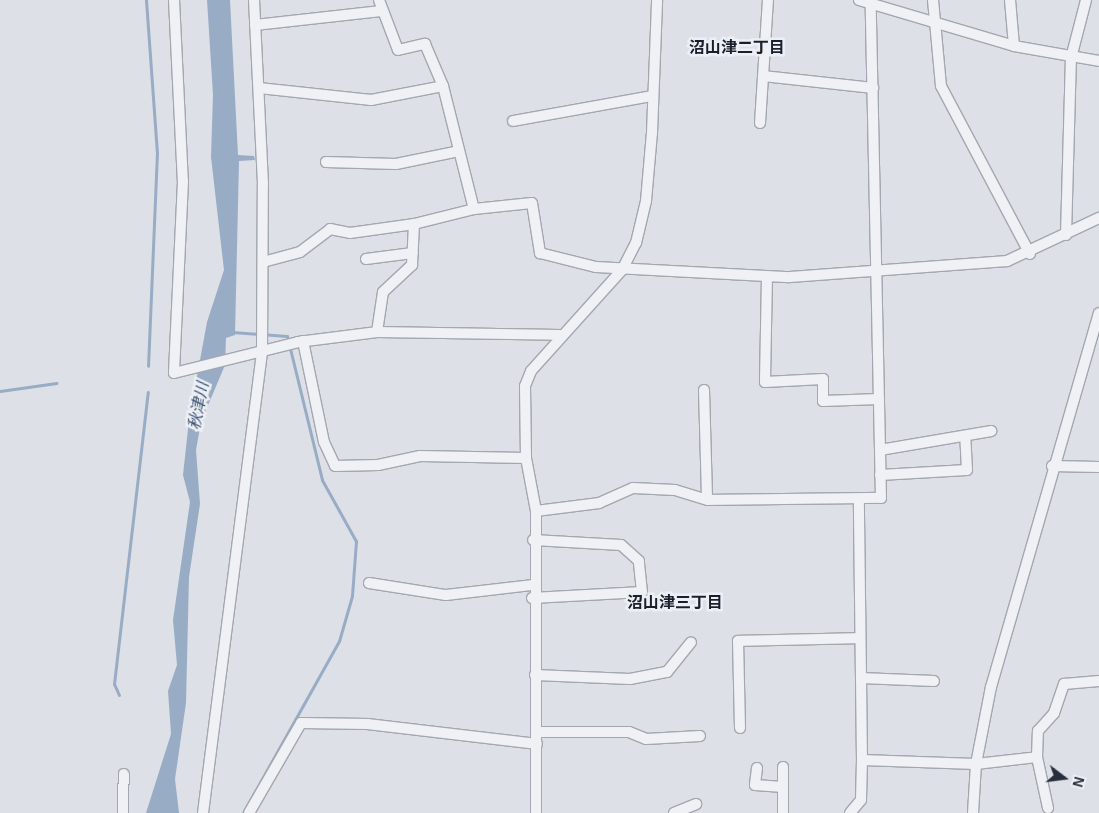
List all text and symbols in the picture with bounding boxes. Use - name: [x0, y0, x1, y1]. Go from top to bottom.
- district label: 沼山津二丁目: [689, 38, 785, 58]
- water label: 秋津川: [185, 381, 213, 431]
- district label: 沼山津三丁目: [627, 593, 723, 613]
- north arrow: [1039, 753, 1089, 803]
- text: N: [1069, 775, 1088, 789]

